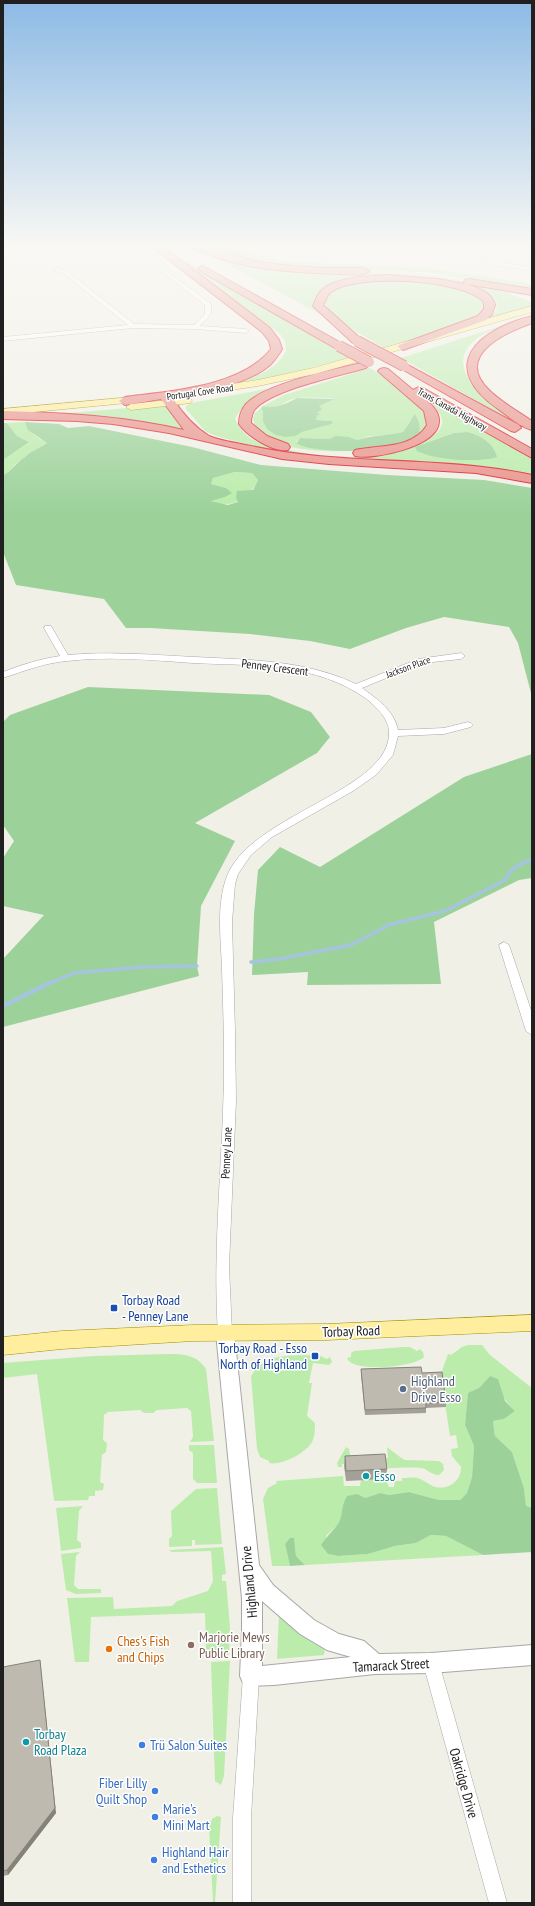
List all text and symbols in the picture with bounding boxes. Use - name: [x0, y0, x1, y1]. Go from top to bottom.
- street label: Portugal Cove Road: [166, 381, 234, 403]
- street label: Trans Canada Highway: [415, 385, 489, 434]
- street label: Jackson Place: [383, 653, 432, 681]
- street label: Penney Crescent: [241, 655, 310, 679]
- street label: Penney Lane: [217, 1127, 235, 1179]
- place label: Torbay Road - Penney Lane: [122, 1291, 189, 1325]
- marker: Torbay Road - Penney Lane: [109, 1303, 119, 1313]
- street label: Torbay Road: [322, 1321, 380, 1341]
- place label: Torbay Road - Esso North of Highland: [218, 1339, 307, 1373]
- marker: Torbay Road - Esso North of Highland: [310, 1351, 320, 1361]
- place label: Highland Drive Esso: [411, 1372, 461, 1406]
- marker: Highland Drive Esso: [398, 1384, 408, 1394]
- place label: Esso: [374, 1467, 396, 1485]
- marker: Esso: [361, 1471, 371, 1481]
- street label: Highland Drive: [237, 1545, 261, 1619]
- place label: Marjorie Mews Public Library: [199, 1628, 270, 1662]
- place label: Ches's Fish and Chips: [117, 1632, 169, 1666]
- marker: Marjorie Mews Public Library: [186, 1640, 196, 1650]
- marker: Ches's Fish and Chips: [104, 1644, 114, 1654]
- street label: Tamarack Street: [352, 1654, 430, 1676]
- place label: Torbay Road Plaza: [34, 1725, 87, 1759]
- place label: Trü Salon Suites: [150, 1736, 228, 1754]
- marker: Torbay Road Plaza: [21, 1737, 31, 1747]
- marker: Trü Salon Suites: [137, 1740, 147, 1750]
- street label: Oakridge Drive: [445, 1746, 483, 1820]
- place label: Fiber Lilly Quilt Shop: [96, 1774, 148, 1808]
- marker: Fiber Lilly Quilt Shop: [150, 1786, 160, 1796]
- place label: Marie's Mini Mart: [163, 1800, 210, 1834]
- marker: Marie's Mini Mart: [150, 1812, 160, 1822]
- place label: Highland Hair and Esthetics: [162, 1843, 229, 1877]
- marker: Highland Hair and Esthetics: [149, 1855, 159, 1865]

